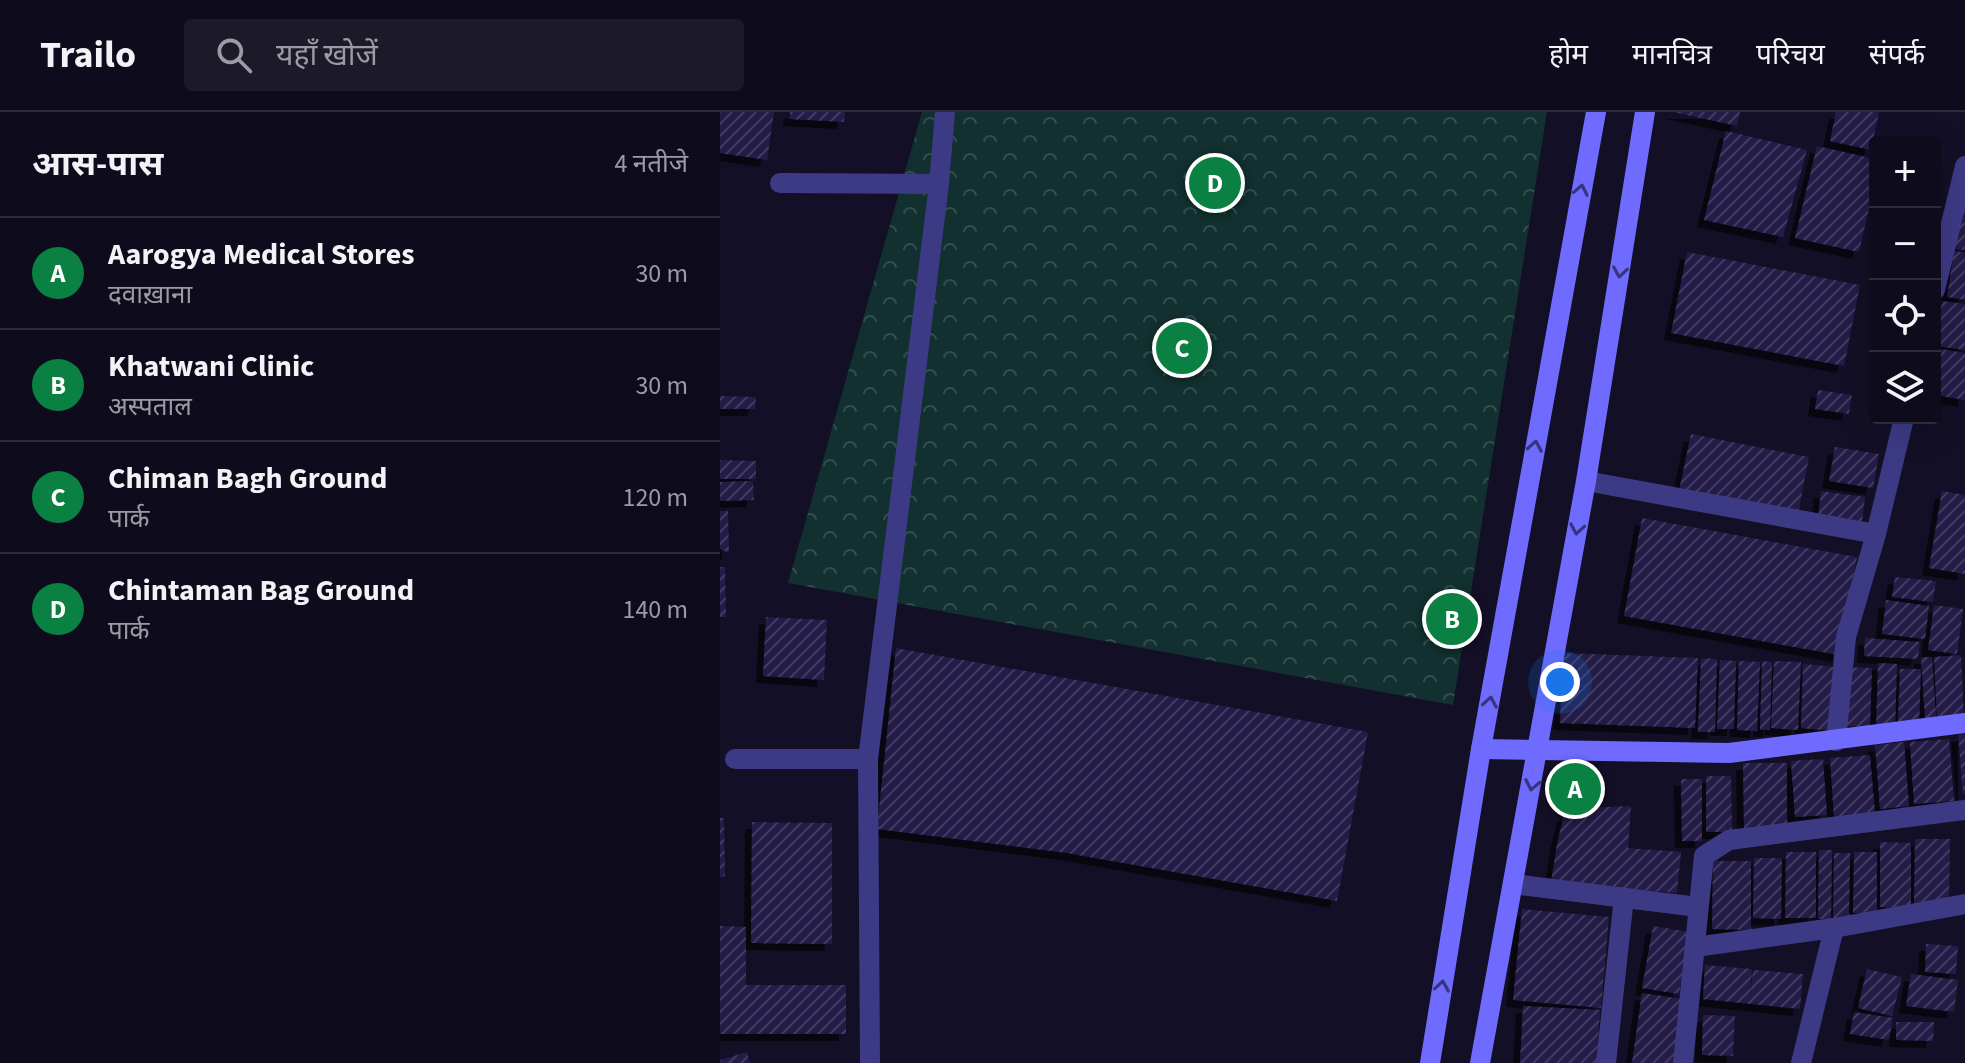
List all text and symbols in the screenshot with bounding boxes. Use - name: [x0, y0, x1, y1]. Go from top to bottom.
- search box: [184, 19, 744, 91]
- text: Trailo: [40, 28, 136, 82]
- icon: search: [212, 33, 256, 77]
- text: यहाँ खोजें: [276, 34, 378, 77]
- text: होम: [1549, 35, 1588, 75]
- text: मानचित्र: [1632, 35, 1712, 75]
- text: परिचय: [1756, 35, 1825, 75]
- text: संपर्क: [1869, 35, 1925, 75]
- map controls: [1869, 136, 1941, 424]
- button: +: [1869, 136, 1941, 208]
- text: आस-पास: [32, 140, 163, 189]
- text: 4 नतीजे: [615, 145, 688, 182]
- pin: D: [1189, 153, 1241, 213]
- one-way arrow: [1572, 184, 1589, 197]
- button: −: [1869, 208, 1941, 280]
- text: Aarogya Medical Stores: [108, 233, 415, 276]
- text: A: [51, 255, 65, 292]
- text: 30 m: [635, 255, 688, 292]
- one-way arrow: [1612, 265, 1629, 279]
- text: दवाख़ाना: [108, 276, 192, 313]
- button: locate: [1869, 280, 1941, 352]
- pin: C: [1156, 318, 1208, 378]
- text: Khatwani Clinic: [108, 345, 314, 388]
- button: layers: [1869, 352, 1941, 424]
- text: B: [50, 367, 66, 404]
- text: 30 m: [635, 367, 688, 404]
- text: अस्पताल: [108, 388, 192, 425]
- one-way arrow: [1526, 439, 1543, 453]
- text: Chiman Bagh Ground: [108, 457, 387, 500]
- text: C: [50, 479, 66, 516]
- text: 120 m: [622, 479, 688, 516]
- text: पार्क: [108, 500, 149, 537]
- one-way arrow: [1570, 522, 1587, 535]
- text: Chintaman Bag Ground: [108, 569, 414, 612]
- pin: B: [1426, 589, 1478, 649]
- text: D: [50, 591, 66, 628]
- text: 140 m: [622, 591, 688, 628]
- text: पार्क: [108, 612, 149, 649]
- your location: [1540, 662, 1580, 702]
- one-way arrow: [1480, 695, 1497, 709]
- pin: A: [1549, 759, 1601, 819]
- one-way arrow: [1524, 778, 1541, 791]
- one-way arrow: [1433, 979, 1450, 993]

